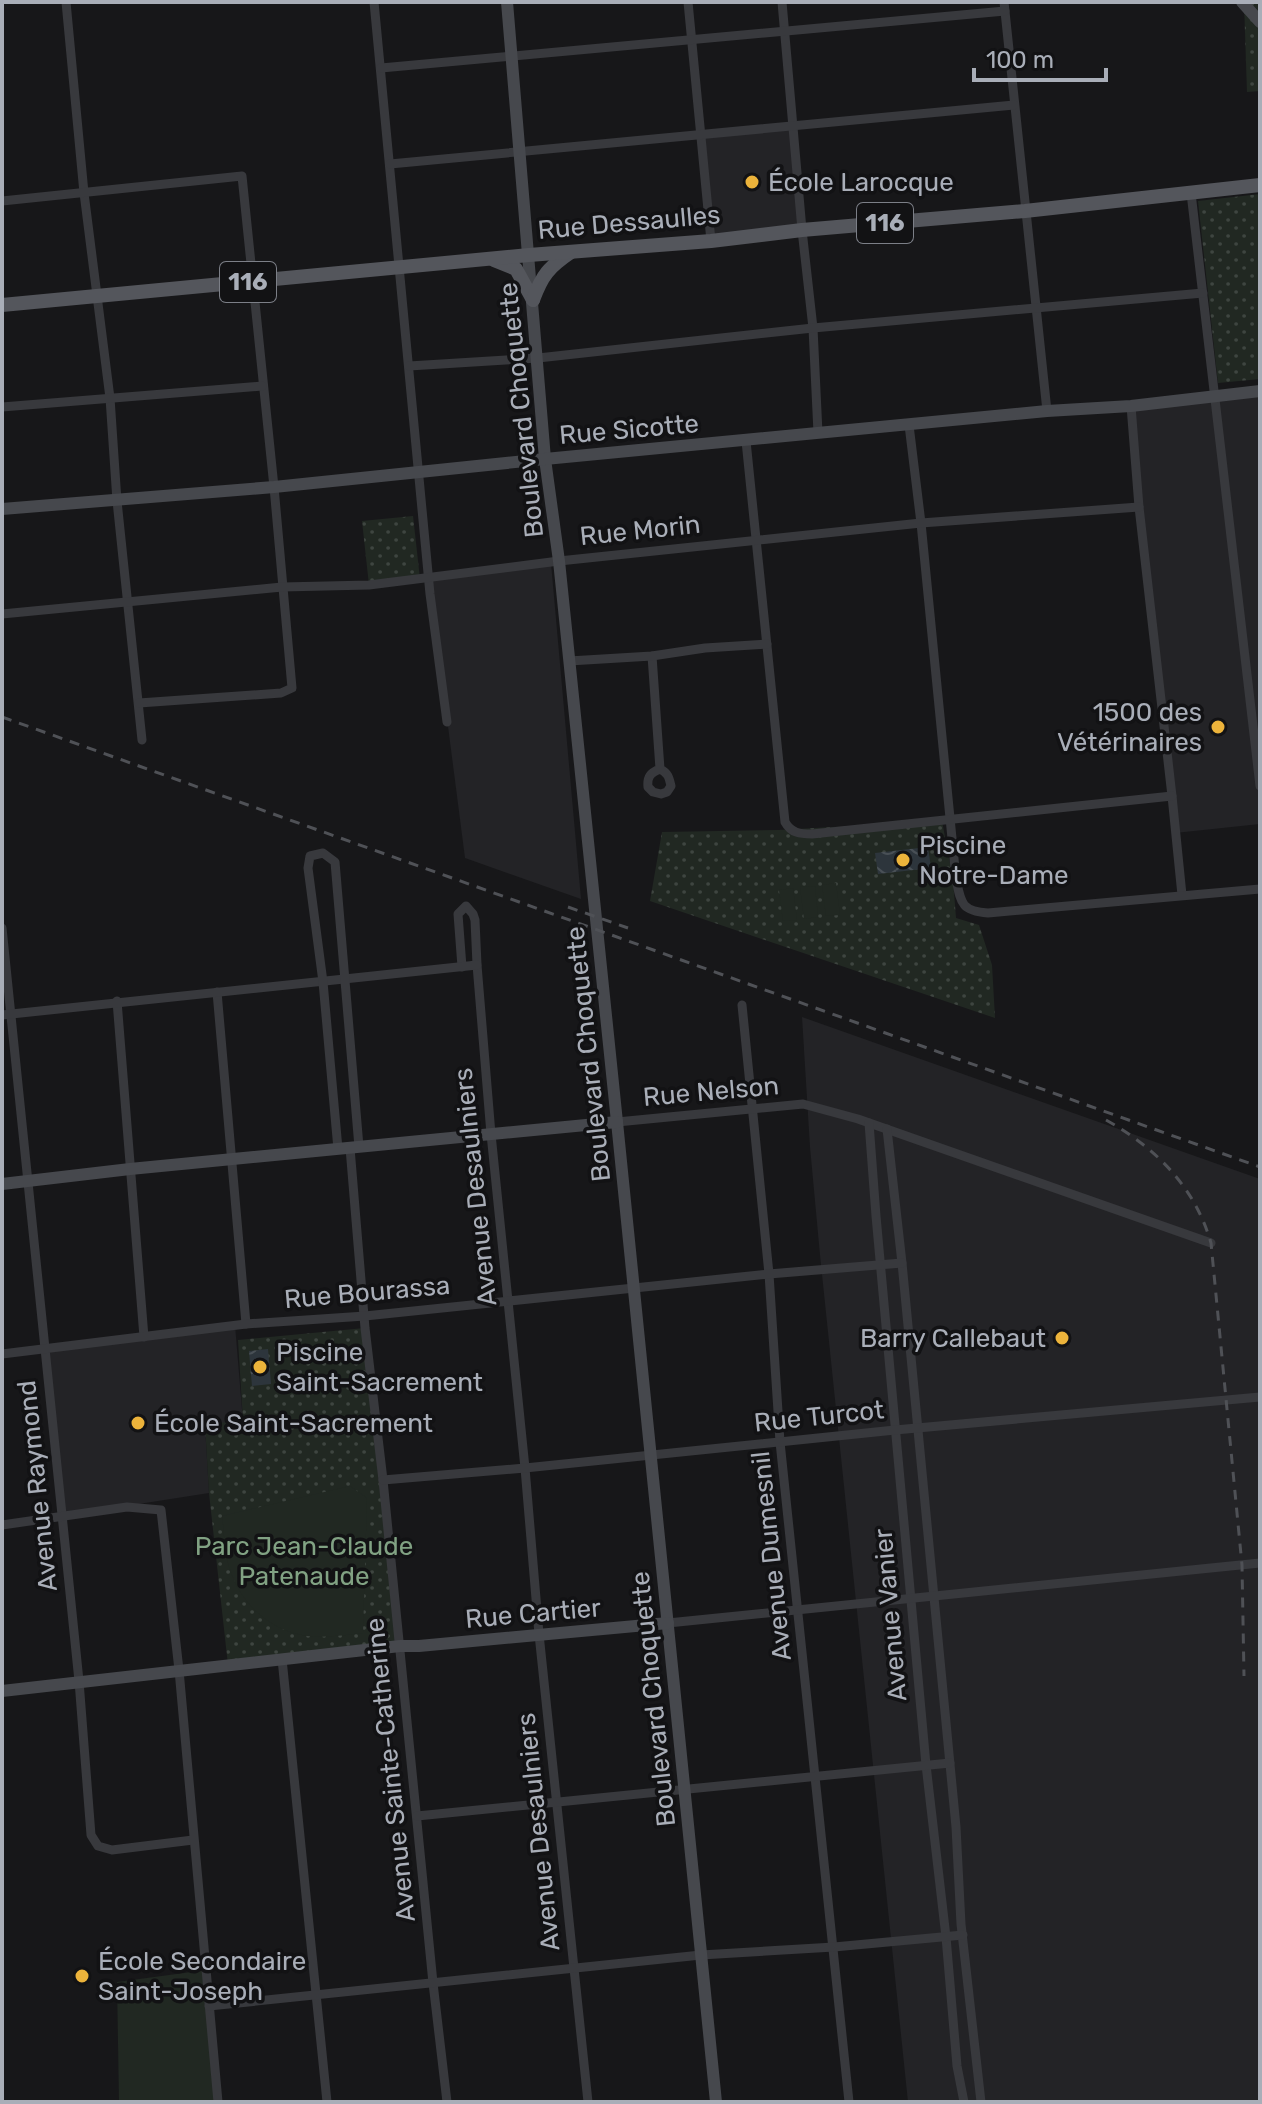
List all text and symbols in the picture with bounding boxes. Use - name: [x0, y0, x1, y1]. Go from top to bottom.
- scale bar: [974, 32, 1106, 82]
- text: 100 m: [986, 46, 1054, 74]
- place label: École Larocque: [768, 167, 954, 198]
- marker: École Larocque: [743, 173, 761, 191]
- street label: Rue Dessaulles: [537, 199, 722, 246]
- road number: 116: [857, 203, 913, 243]
- road number: 116: [220, 262, 276, 302]
- street label: Boulevard Choquette: [493, 281, 550, 539]
- street label: Rue Sicotte: [558, 408, 700, 451]
- street label: Rue Morin: [578, 509, 702, 552]
- place label: 1500 des Vétérinaires: [1057, 697, 1202, 758]
- marker: 1500 des Vétérinaires: [1209, 718, 1227, 736]
- place label: Piscine Notre-Dame: [919, 830, 1069, 891]
- marker: Piscine Notre-Dame: [894, 851, 912, 869]
- street label: Boulevard Choquette: [560, 925, 617, 1183]
- street label: Avenue Desaulniers: [448, 1066, 503, 1308]
- street label: Rue Nelson: [642, 1070, 780, 1113]
- street label: Rue Bourassa: [283, 1270, 451, 1315]
- place label: Barry Callebaut: [860, 1323, 1046, 1354]
- marker: Barry Callebaut: [1053, 1329, 1071, 1347]
- place label: Piscine Saint-Sacrement: [276, 1337, 483, 1398]
- marker: Piscine Saint-Sacrement: [251, 1358, 269, 1376]
- street label: Avenue Raymond: [11, 1379, 64, 1593]
- street label: Rue Turcot: [753, 1394, 886, 1439]
- place label: École Saint-Sacrement: [154, 1408, 433, 1439]
- marker: École Saint-Sacrement: [129, 1414, 147, 1432]
- street label: Avenue Dumesnil: [745, 1450, 798, 1662]
- street label: Avenue Vanier: [868, 1527, 913, 1703]
- park label: Parc Jean-Claude Patenaude: [195, 1531, 413, 1592]
- street label: Boulevard Choquette: [625, 1570, 682, 1828]
- street label: Rue Cartier: [464, 1592, 602, 1635]
- street label: Avenue Sainte-Catherine: [359, 1616, 422, 1924]
- street label: Avenue Desaulniers: [511, 1711, 566, 1953]
- place label: École Secondaire Saint-Joseph: [98, 1946, 306, 2007]
- marker: École Secondaire Saint-Joseph: [73, 1967, 91, 1985]

